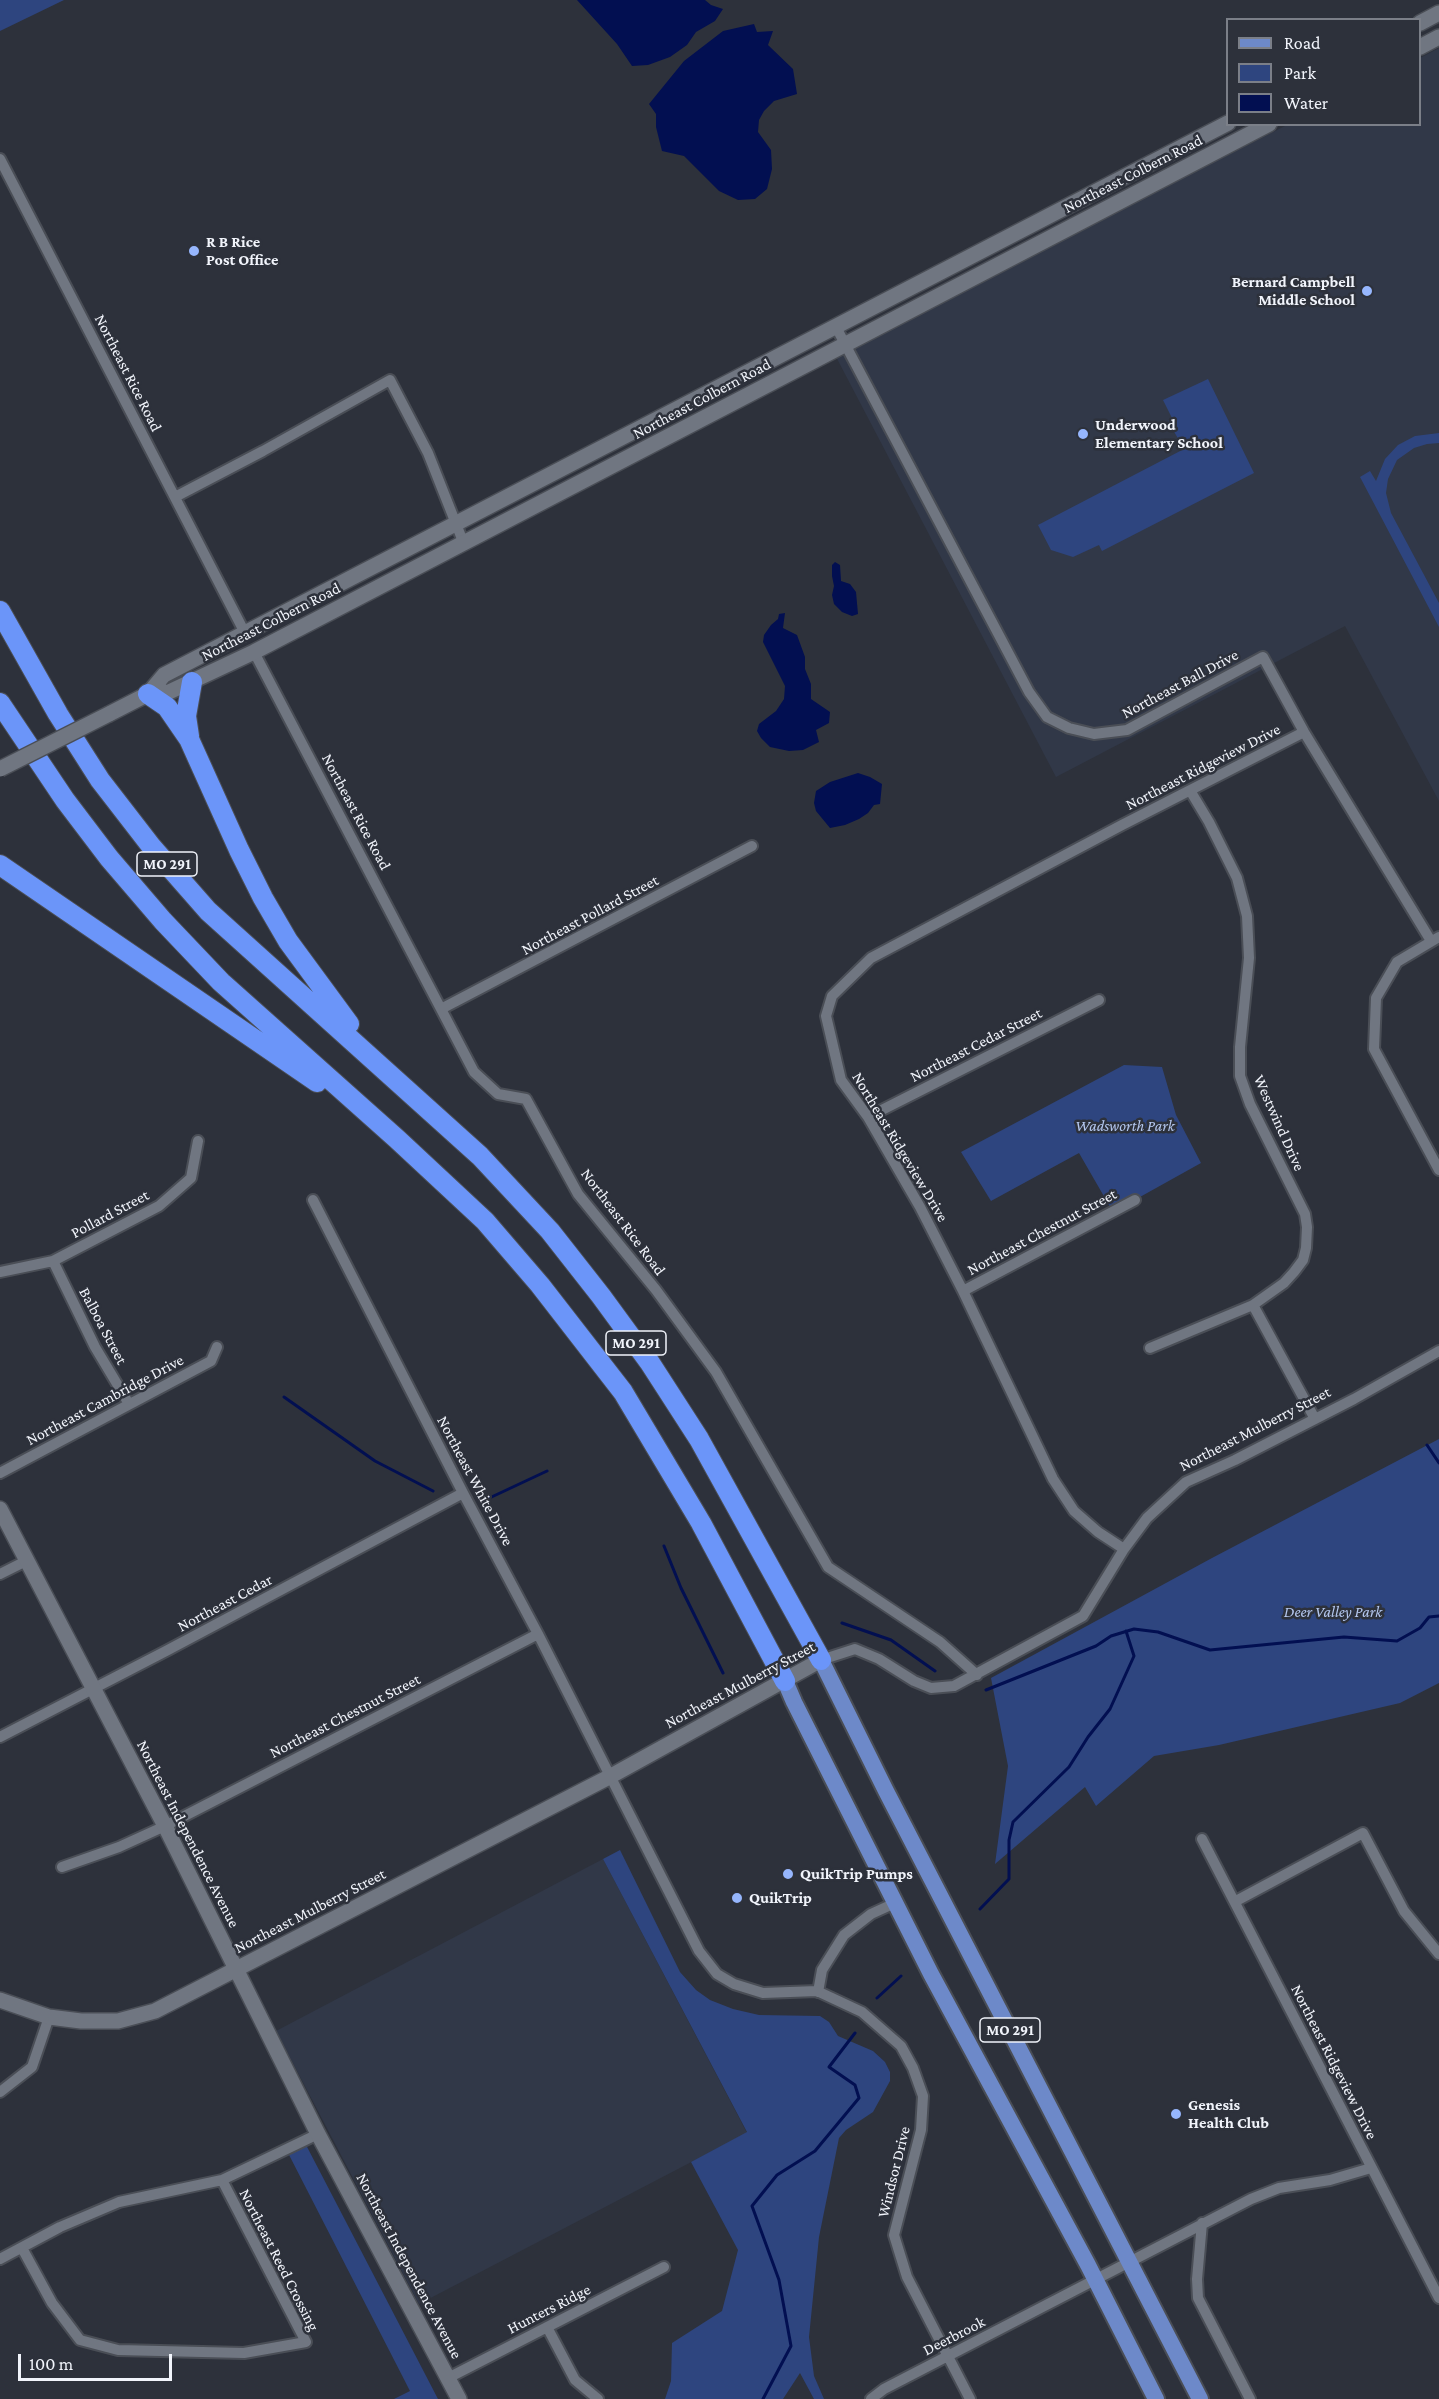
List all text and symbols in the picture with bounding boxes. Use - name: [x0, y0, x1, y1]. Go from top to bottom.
- legend: [1226, 18, 1421, 126]
- text: Road: [1284, 33, 1321, 53]
- text: Park: [1284, 63, 1316, 83]
- text: Water: [1284, 93, 1328, 113]
- street label: Northeast Colbern Road: [1060, 131, 1206, 217]
- place label: R B Rice Post Office: [206, 232, 278, 270]
- marker: R B Rice Post Office: [187, 244, 201, 258]
- place label: Bernard Campbell Middle School: [1232, 272, 1355, 310]
- marker: Bernard Campbell Middle School: [1360, 284, 1374, 298]
- street label: Northeast Rice Road: [90, 311, 166, 435]
- street label: Northeast Colbern Road: [630, 355, 774, 443]
- place label: Underwood Elementary School: [1095, 415, 1223, 453]
- marker: Underwood Elementary School: [1076, 427, 1090, 441]
- street label: Northeast Colbern Road: [198, 579, 344, 665]
- street label: Northeast Ball Drive: [1118, 645, 1242, 723]
- street label: Northeast Ridgeview Drive: [1122, 720, 1284, 814]
- street label: Northeast Rice Road: [317, 751, 395, 873]
- road number: MO 291: [137, 852, 197, 876]
- street label: Northeast Pollard Street: [518, 871, 662, 959]
- street label: Northeast Cedar Street: [907, 1003, 1045, 1087]
- street label: Northeast Ridgeview Drive: [848, 1069, 952, 1225]
- street label: Westwind Drive: [1249, 1072, 1309, 1174]
- park label: Wadsworth Park: [1075, 1116, 1175, 1136]
- street label: Northeast Rice Road: [577, 1165, 669, 1279]
- street label: Northeast Chestnut Street: [964, 1184, 1120, 1280]
- street label: Pollard Street: [68, 1185, 152, 1243]
- street label: Balboa Street: [75, 1284, 131, 1368]
- road number: MO 291: [606, 1331, 666, 1355]
- street label: Northeast Cambridge Drive: [23, 1350, 187, 1450]
- street label: Northeast Mulberry Street: [1176, 1382, 1334, 1476]
- street label: Northeast White Drive: [433, 1413, 517, 1549]
- street label: Northeast Cedar: [174, 1570, 276, 1636]
- park label: Deer Valley Park: [1284, 1602, 1382, 1622]
- street label: Northeast Mulberry Street: [662, 1637, 818, 1733]
- street label: Northeast Chestnut Street: [266, 1670, 424, 1762]
- street label: Northeast Independence Avenue: [132, 1737, 244, 1931]
- street label: Northeast Mulberry Street: [231, 1864, 389, 1958]
- place label: QuikTrip Pumps: [800, 1864, 913, 1884]
- marker: QuikTrip Pumps: [781, 1867, 795, 1881]
- place label: QuikTrip: [749, 1888, 812, 1908]
- marker: QuikTrip: [730, 1891, 744, 1905]
- street label: Northeast Ridgeview Drive: [1287, 1981, 1381, 2143]
- road number: MO 291: [980, 2018, 1040, 2042]
- place label: Genesis Health Club: [1188, 2095, 1269, 2133]
- marker: Genesis Health Club: [1169, 2107, 1183, 2121]
- street label: Windsor Drive: [873, 2124, 915, 2220]
- street label: Northeast Independence Avenue: [352, 2170, 466, 2362]
- street label: Northeast Reed Crossing: [235, 2186, 323, 2334]
- street label: Hunters Ridge: [504, 2280, 594, 2338]
- street label: Deerbrook: [920, 2312, 988, 2360]
- scale bar: [21, 2342, 176, 2380]
- text: 100 m: [29, 2354, 73, 2374]

